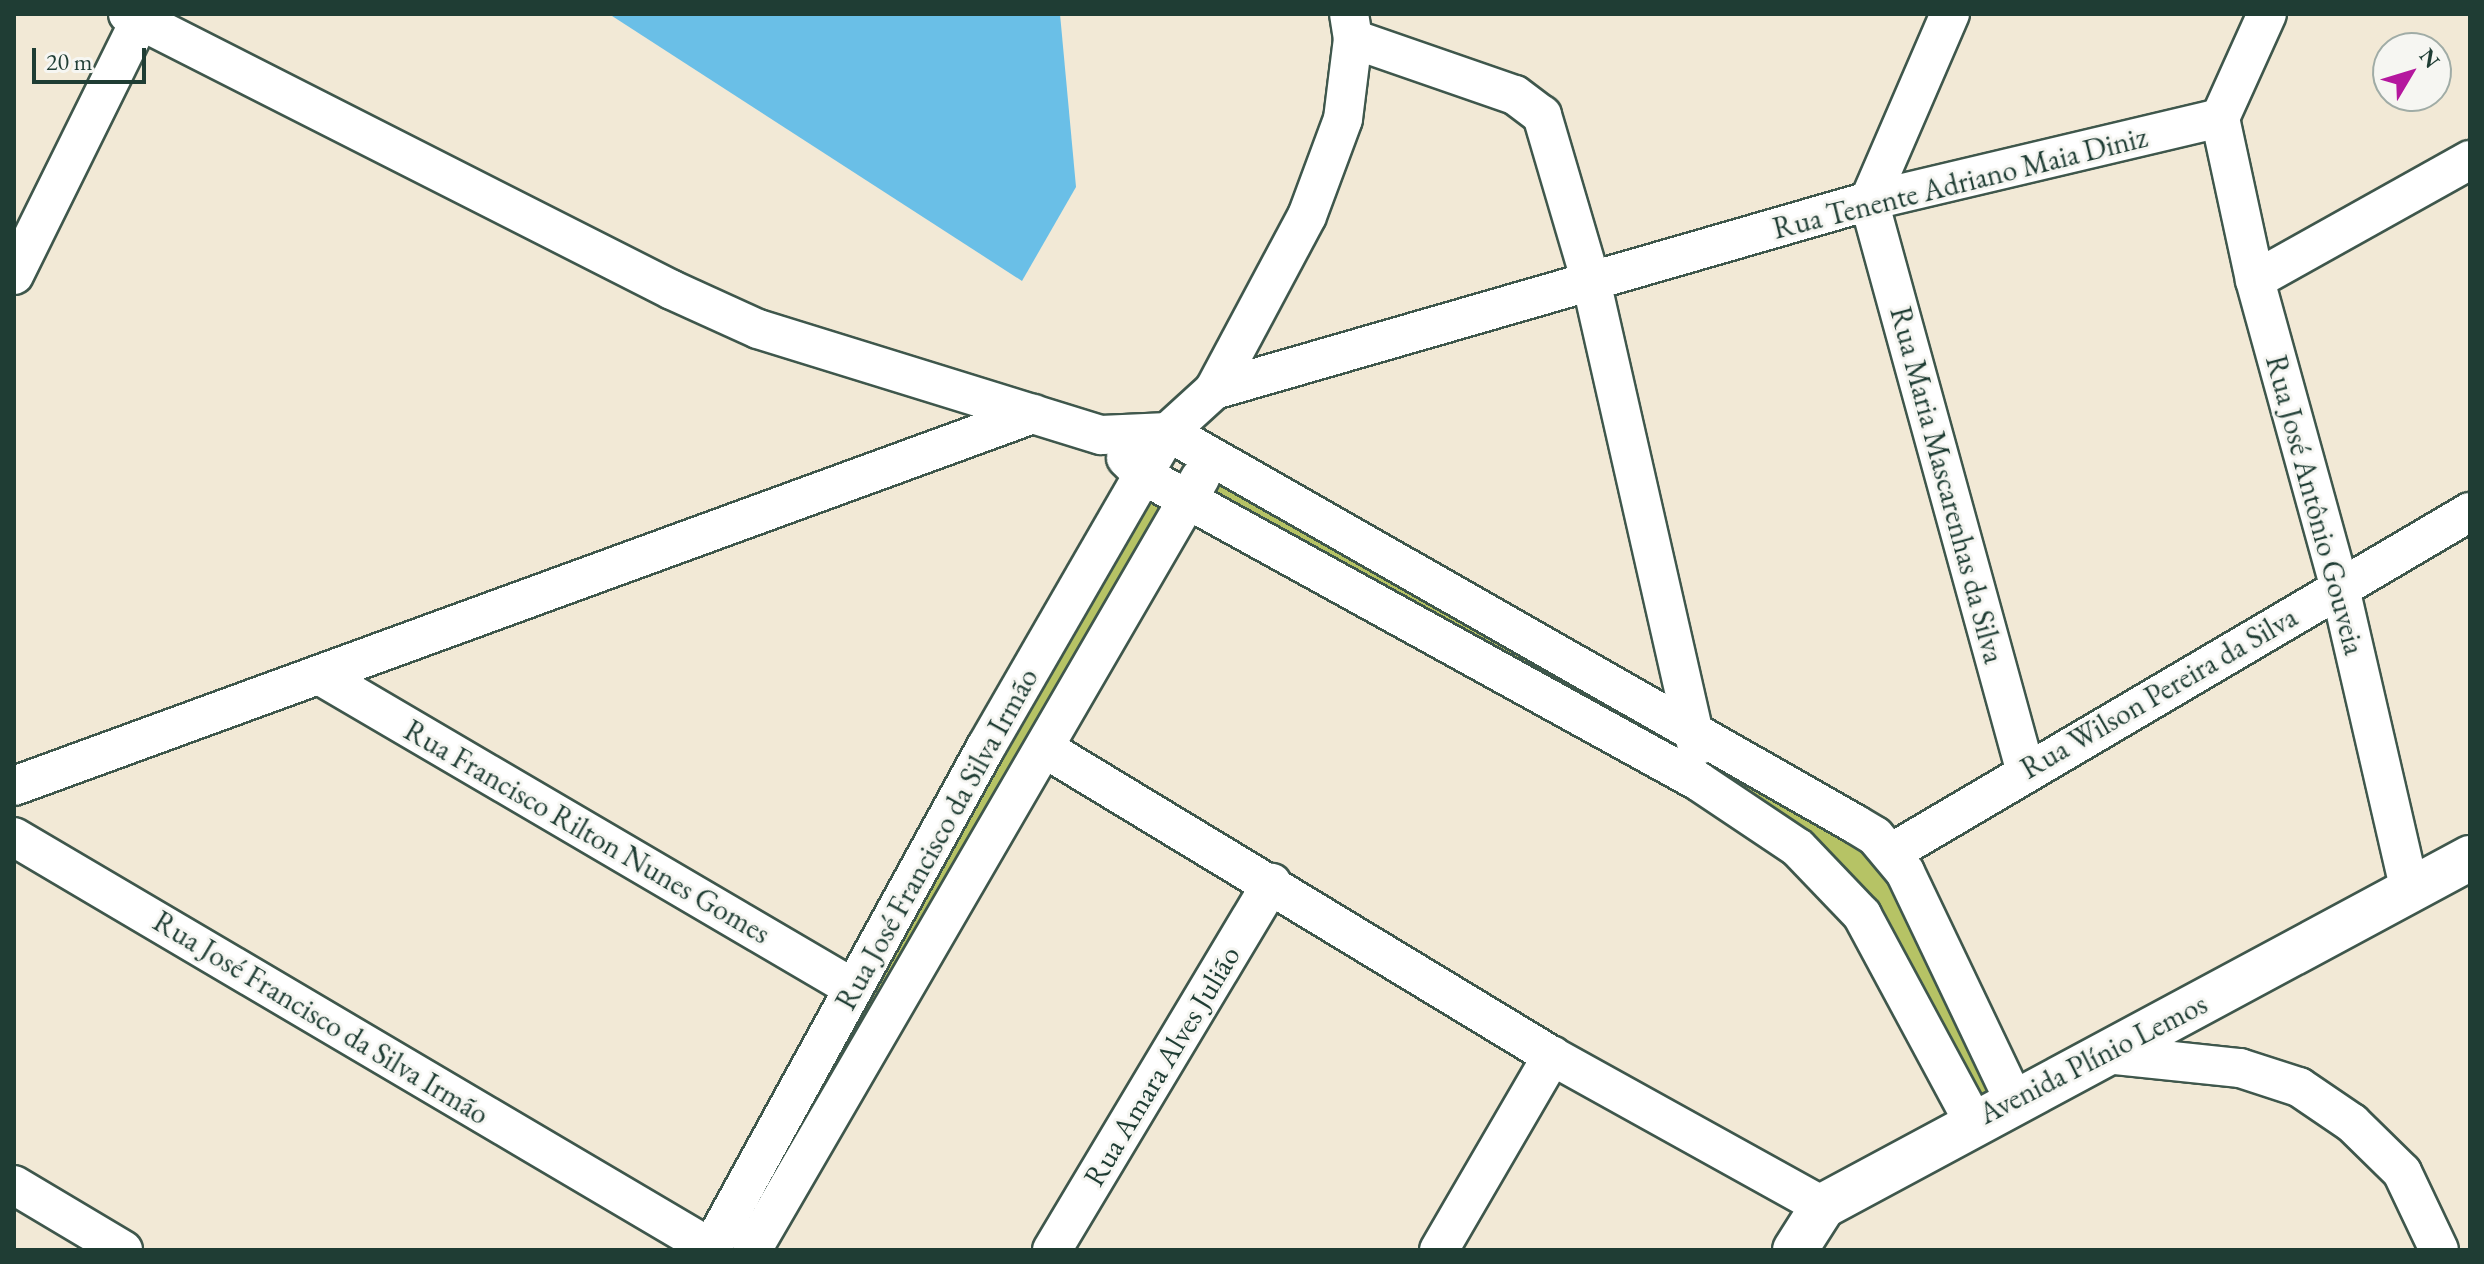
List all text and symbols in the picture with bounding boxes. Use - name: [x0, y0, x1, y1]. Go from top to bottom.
- scale bar: [36, 32, 150, 82]
- north arrow: [2372, 32, 2452, 112]
- text: N: [2413, 42, 2447, 74]
- text: 20 m: [46, 46, 93, 77]
- street label: Rua Tenente Adriano Maia Diniz: [1769, 119, 2151, 247]
- street label: Rua Maria Mascarenhas da Silva: [1882, 303, 2012, 667]
- street label: Rua José Antônio Gouveia: [2258, 351, 2372, 659]
- street label: Rua Wilson Pereira da Silva: [2014, 599, 2304, 787]
- street label: Rua José Francisco da Silva Irmão: [828, 662, 1046, 1016]
- street label: Rua Francisco Rilton Nunes Gomes: [398, 712, 776, 952]
- street label: Rua José Francisco da Silva Irmão: [147, 903, 495, 1133]
- street label: Rua Amara Alves Julião: [1076, 939, 1248, 1193]
- street label: Avenida Plínio Lemos: [1973, 986, 2213, 1132]

